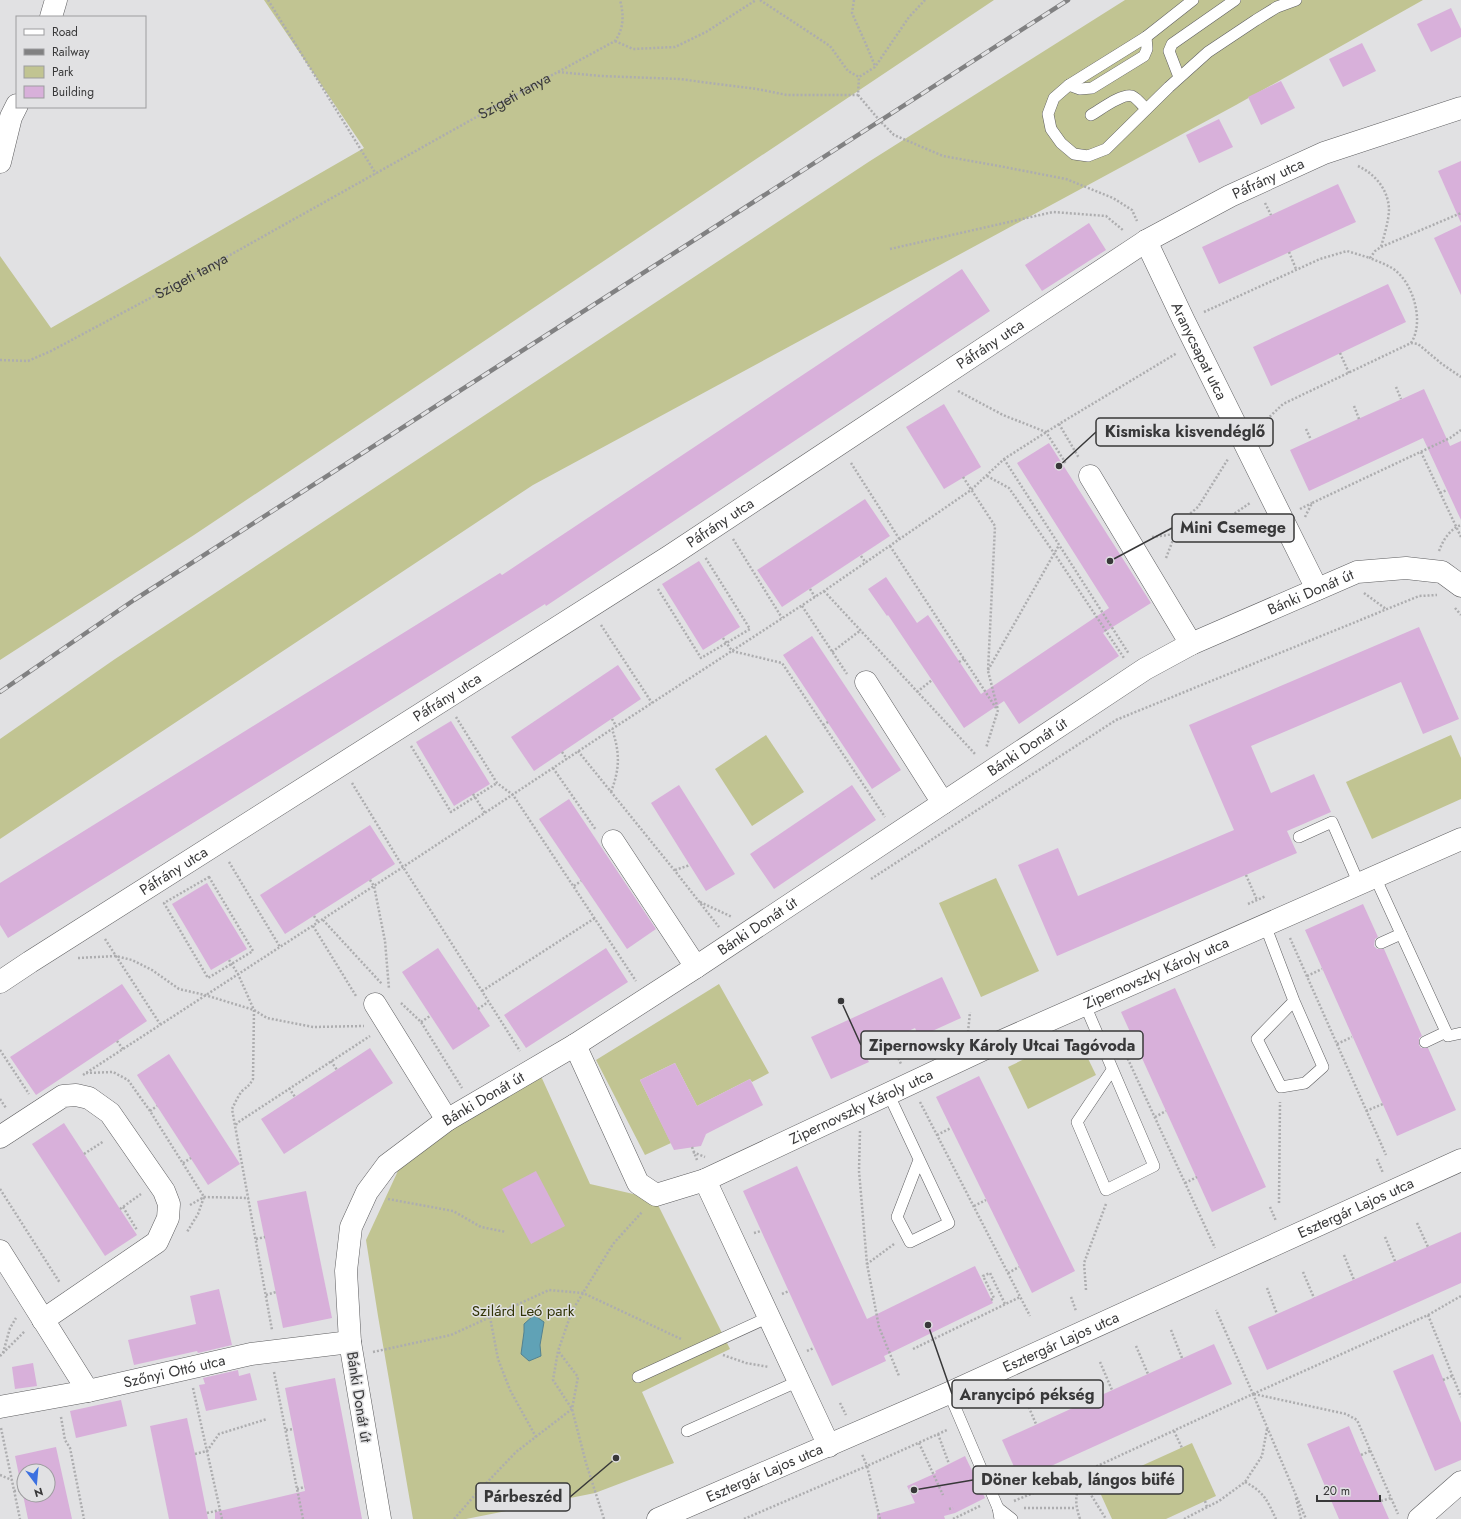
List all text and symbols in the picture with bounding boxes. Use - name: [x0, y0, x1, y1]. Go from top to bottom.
- legend: [16, 16, 146, 108]
- text: Road: [52, 23, 78, 41]
- text: Railway: [52, 43, 90, 61]
- text: Park: [52, 63, 74, 81]
- street label: Szigeti tanya: [474, 67, 555, 125]
- text: Building: [52, 83, 94, 101]
- street label: Páfrány utca: [1229, 153, 1308, 205]
- street label: Szigeti tanya: [151, 248, 232, 305]
- street label: Aranycsapat utca: [1166, 298, 1232, 404]
- street label: Páfrány utca: [952, 314, 1028, 375]
- callout: Kismiska kisvendéglő: [1096, 418, 1273, 446]
- text: Kismiska kisvendéglő: [1105, 420, 1265, 443]
- street label: Páfrány utca: [682, 492, 758, 553]
- callout: Mini Csemege: [1172, 514, 1294, 542]
- text: Mini Csemege: [1180, 516, 1286, 539]
- street label: Bánki Donát út: [1264, 564, 1357, 620]
- street label: Páfrány utca: [409, 667, 486, 727]
- street label: Bánki Donát út: [983, 712, 1072, 782]
- street label: Páfrány utca: [135, 841, 212, 901]
- street label: Bánki Donát út: [713, 891, 802, 961]
- street label: Zipernovszky Károly utca: [1080, 932, 1232, 1015]
- callout: Zipernowsky Károly Utcai Tagóvoda: [861, 1031, 1143, 1059]
- text: Zipernowsky Károly Utcai Tagóvoda: [869, 1034, 1135, 1057]
- street label: Zipernovszky Károly utca: [786, 1063, 937, 1150]
- street label: Bánki Donát út: [438, 1066, 529, 1131]
- street label: Esztergár Lajos utca: [1294, 1172, 1417, 1244]
- park label: Szilárd Leó park: [472, 1300, 575, 1322]
- street label: Esztergár Lajos utca: [999, 1306, 1122, 1378]
- street label: Szőnyi Ottó utca: [121, 1349, 227, 1394]
- street label: Bánki Donát út: [341, 1350, 377, 1444]
- callout: Aranycipó pékség: [952, 1380, 1103, 1408]
- text: Aranycipó pékség: [958, 1383, 1095, 1406]
- street label: Esztergár Lajos utca: [703, 1438, 826, 1508]
- north arrow: [16, 1463, 56, 1503]
- callout: Döner kebab, lángos büfé: [973, 1466, 1183, 1494]
- text: Döner kebab, lángos büfé: [981, 1468, 1175, 1491]
- scale bar: [1317, 1477, 1380, 1503]
- text: 20 m: [1323, 1482, 1350, 1500]
- callout: Párbeszéd: [476, 1483, 570, 1511]
- text: N: [32, 1484, 45, 1502]
- text: Párbeszéd: [484, 1485, 562, 1508]

